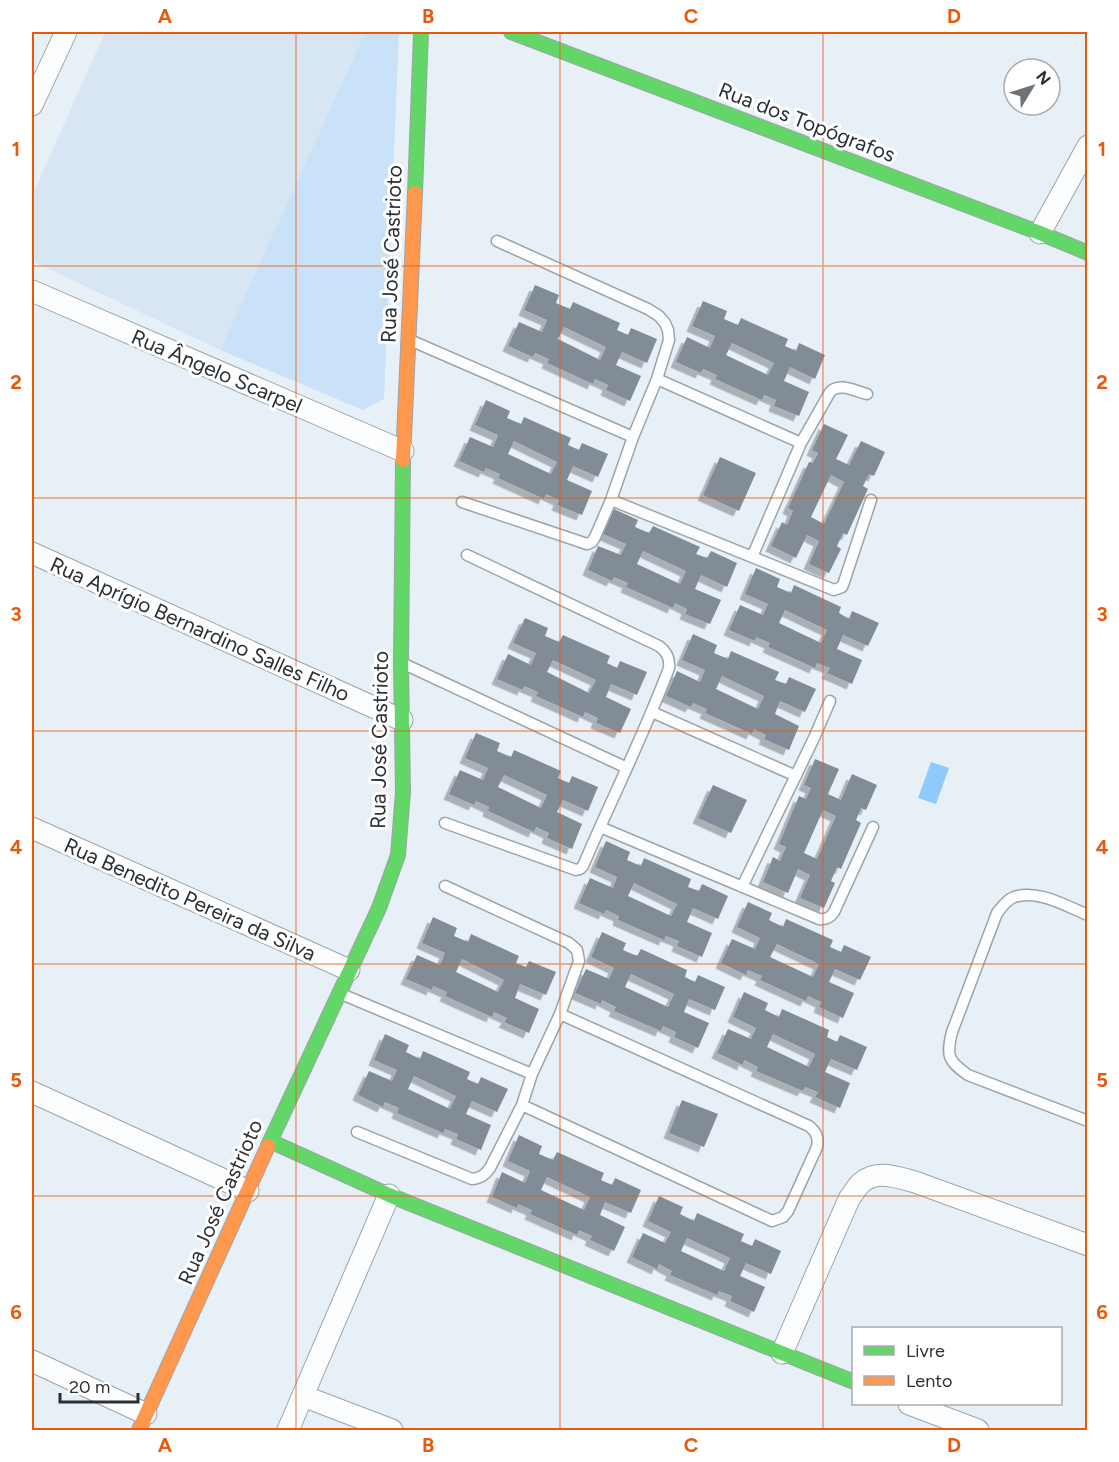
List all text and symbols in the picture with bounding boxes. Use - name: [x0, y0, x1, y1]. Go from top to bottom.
- text: A: [158, 4, 173, 28]
- text: B: [422, 4, 434, 28]
- text: C: [684, 4, 698, 28]
- text: D: [947, 4, 961, 28]
- north arrow: [1002, 57, 1062, 117]
- text: N: [1032, 67, 1055, 89]
- street label: Rua dos Topógrafos: [715, 77, 899, 167]
- text: 1: [12, 137, 20, 161]
- text: 1: [1098, 137, 1106, 161]
- street label: Rua José Castrioto: [375, 165, 407, 343]
- street label: Rua Ângelo Scarpel: [128, 324, 306, 418]
- text: 2: [10, 370, 22, 394]
- text: 2: [1096, 370, 1108, 394]
- street label: Rua Aprígio Bernardino Salles Filho: [46, 551, 354, 707]
- text: 3: [10, 602, 22, 626]
- text: 3: [1096, 602, 1108, 626]
- street label: Rua José Castrioto: [365, 651, 393, 829]
- street label: Rua Benedito Pereira da Silva: [60, 832, 320, 966]
- text: 4: [10, 835, 23, 859]
- text: 4: [1096, 835, 1109, 859]
- text: 5: [10, 1068, 22, 1092]
- text: 5: [1096, 1068, 1108, 1092]
- street label: Rua José Castrioto: [172, 1116, 268, 1288]
- text: 6: [10, 1300, 22, 1324]
- text: 6: [1096, 1300, 1108, 1324]
- legend: [852, 1327, 1062, 1405]
- text: Livre: [906, 1340, 945, 1362]
- scale bar: [60, 1366, 138, 1404]
- text: Lento: [906, 1370, 952, 1392]
- text: 20 m: [69, 1376, 110, 1398]
- text: A: [158, 1433, 173, 1457]
- text: B: [422, 1433, 434, 1457]
- text: C: [684, 1433, 698, 1457]
- text: D: [947, 1433, 961, 1457]

